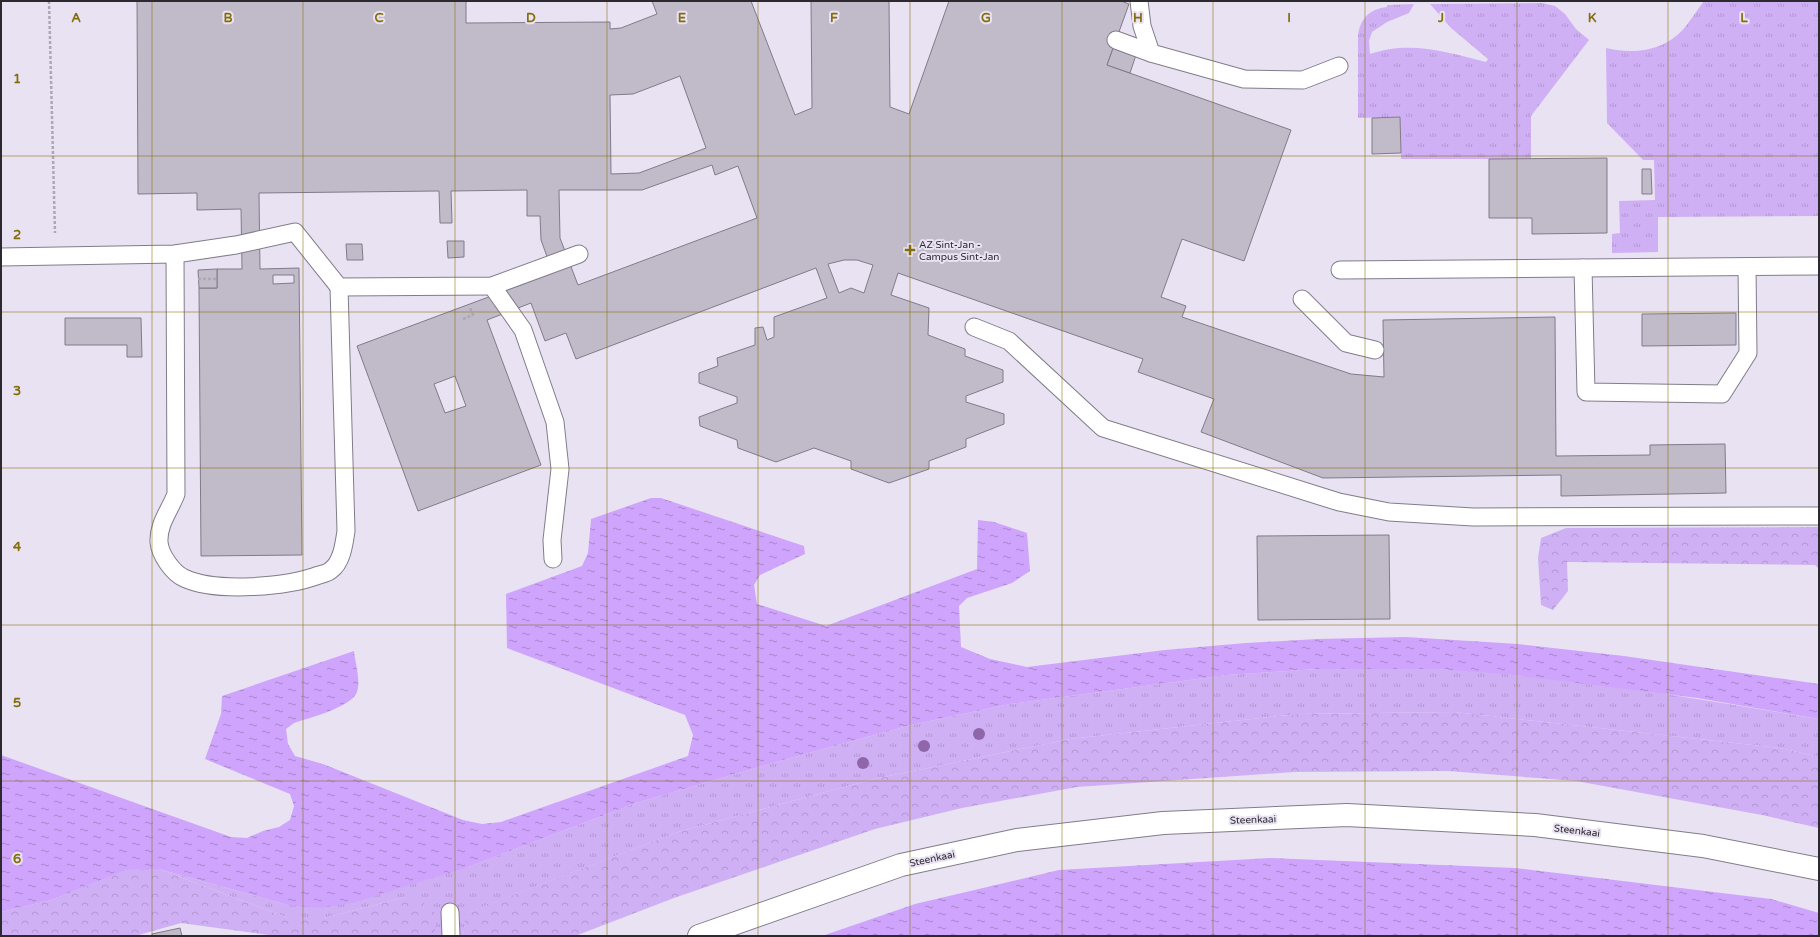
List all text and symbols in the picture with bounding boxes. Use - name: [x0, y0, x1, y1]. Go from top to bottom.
- text: A: [71, 10, 81, 26]
- text: B: [223, 10, 233, 26]
- text: C: [374, 10, 384, 26]
- text: D: [526, 10, 536, 26]
- text: E: [678, 10, 686, 26]
- text: F: [830, 10, 838, 26]
- text: G: [981, 10, 991, 26]
- text: H: [1133, 10, 1143, 26]
- text: I: [1287, 10, 1291, 26]
- text: J: [1437, 10, 1444, 26]
- text: K: [1588, 10, 1597, 26]
- text: L: [1740, 10, 1748, 26]
- text: 1: [13, 71, 21, 87]
- text: 2: [13, 227, 21, 243]
- place label: AZ Sint-Jan - Campus Sint-Jan: [919, 239, 999, 263]
- marker: AZ Sint-Jan - Campus Sint-Jan: [904, 244, 916, 256]
- text: 3: [13, 383, 21, 399]
- text: 4: [13, 539, 22, 555]
- text: 5: [13, 695, 21, 711]
- street label: Steenkaai: [1230, 813, 1276, 827]
- street label: Steenkaai: [1553, 822, 1601, 840]
- street label: Steenkaai: [908, 848, 956, 870]
- text: 6: [13, 851, 21, 867]

